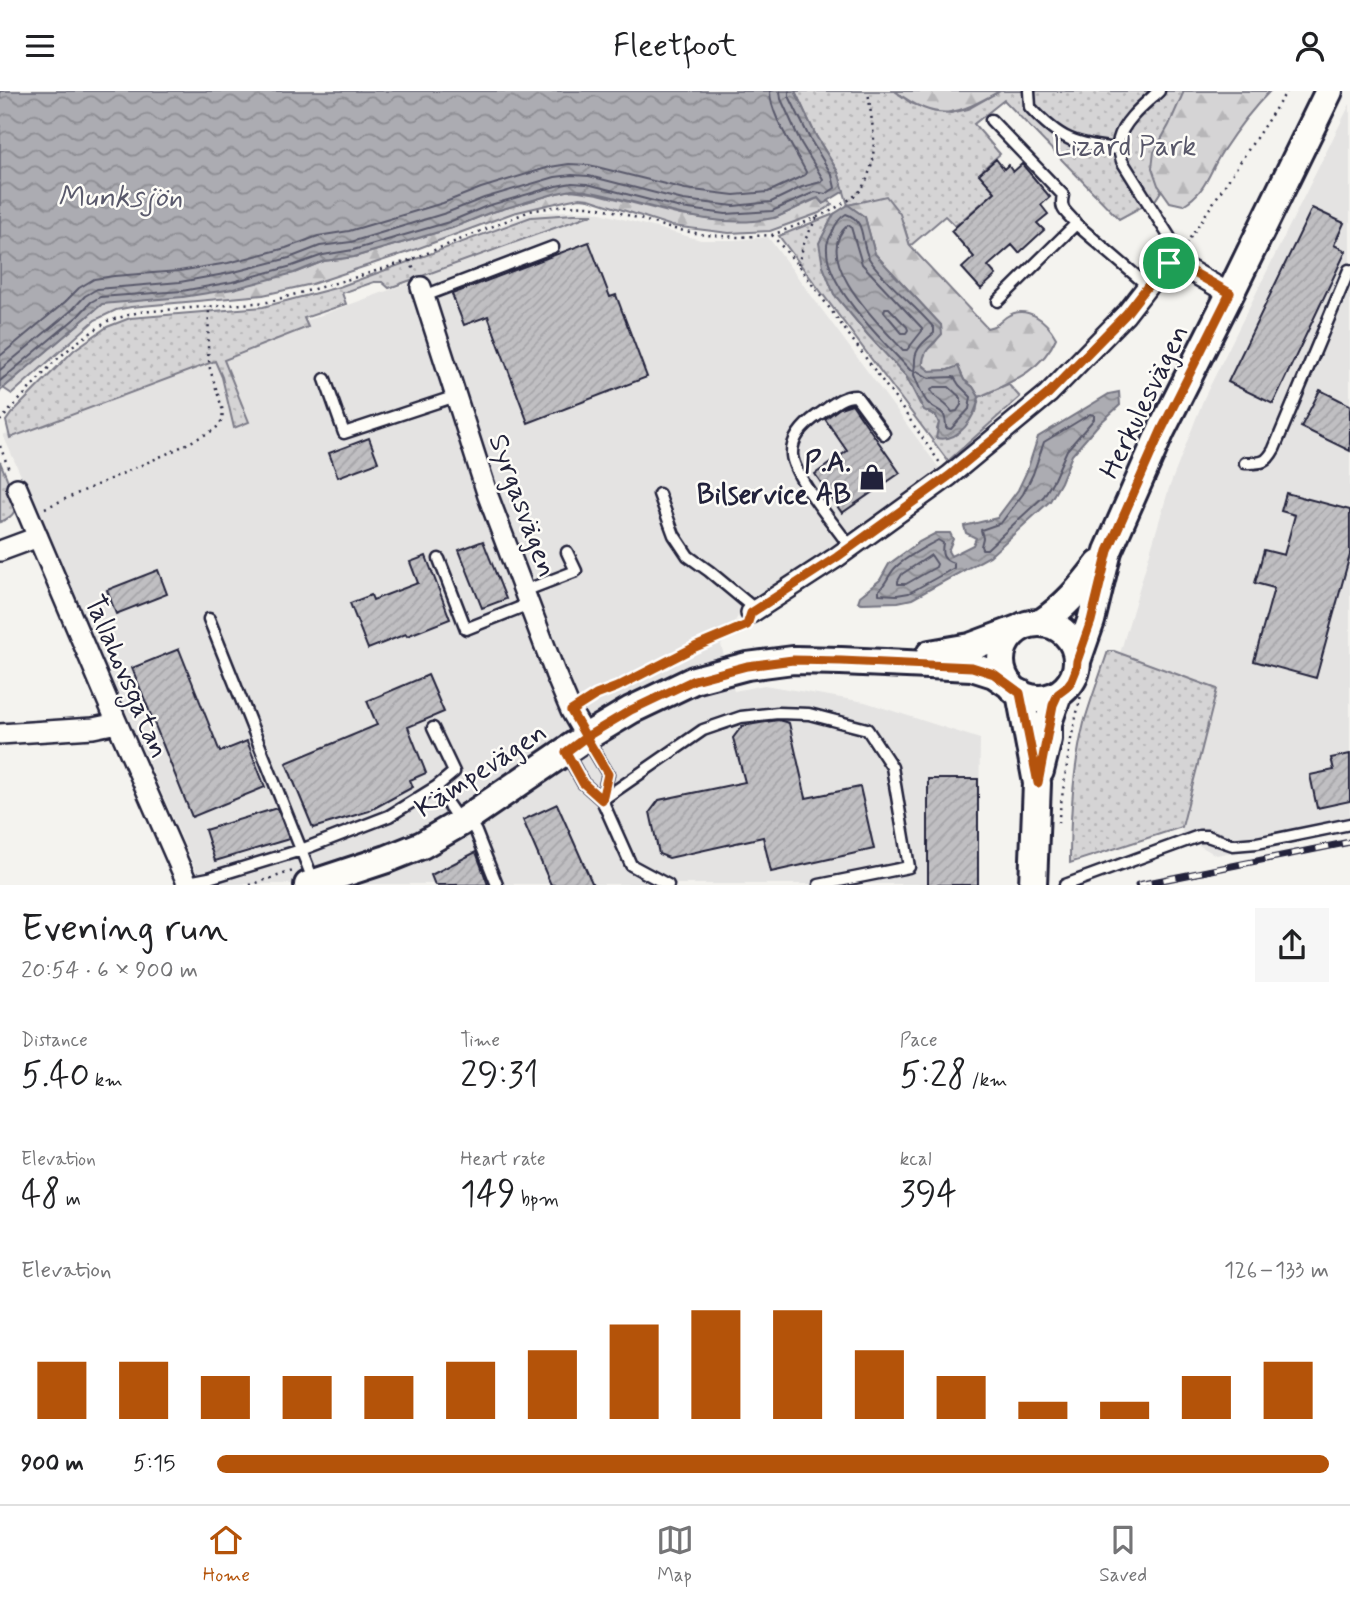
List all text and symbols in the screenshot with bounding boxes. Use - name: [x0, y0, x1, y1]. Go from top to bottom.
- text: Fleetfoot: [613, 25, 737, 67]
- icon: menu: [21, 27, 59, 65]
- icon: person: [1291, 27, 1329, 65]
- park label: Lizard Park: [1054, 129, 1196, 166]
- water label: Munksjön: [57, 178, 183, 217]
- pin: [1139, 233, 1199, 293]
- icon: arrive: [1150, 244, 1188, 282]
- street label: Herkulesvägen: [1092, 319, 1199, 485]
- street label: Syrgasvägen: [479, 429, 565, 583]
- place label: P.A. Bilservice AB: [697, 445, 851, 514]
- shop icon: P.A. Bilservice AB: [857, 462, 887, 492]
- street label: Tallahovsgatan: [73, 590, 177, 765]
- street label: Kämpevägen: [408, 715, 554, 828]
- text: Evening run: [21, 905, 228, 954]
- button: share: [1255, 908, 1329, 982]
- text: 20:54 · 6 × 900 m: [21, 956, 198, 986]
- text: Distance: [21, 1028, 88, 1053]
- text: Time: [460, 1028, 500, 1053]
- text: Pace: [900, 1028, 937, 1053]
- text: 5.40: [21, 1053, 90, 1099]
- text: 29:31: [460, 1053, 539, 1099]
- text: 5:28: [900, 1053, 966, 1099]
- text: km: [90, 1068, 123, 1093]
- text: /km: [966, 1068, 1007, 1093]
- text: Elevation: [21, 1147, 96, 1172]
- text: Heart rate: [460, 1147, 546, 1172]
- text: kcal: [900, 1147, 932, 1172]
- text: 48: [21, 1172, 61, 1218]
- text: 149: [460, 1172, 516, 1218]
- text: 394: [900, 1172, 957, 1218]
- text: m: [61, 1187, 81, 1212]
- text: bpm: [516, 1187, 559, 1212]
- text: Elevation: [21, 1256, 112, 1286]
- text: 126–133 m: [1224, 1256, 1329, 1286]
- text: 900 m: [21, 1449, 84, 1479]
- text: 5:15: [133, 1449, 175, 1479]
- tab: Home: [203, 1521, 250, 1588]
- tab: Map: [656, 1521, 694, 1588]
- tab: Saved: [1099, 1521, 1147, 1588]

